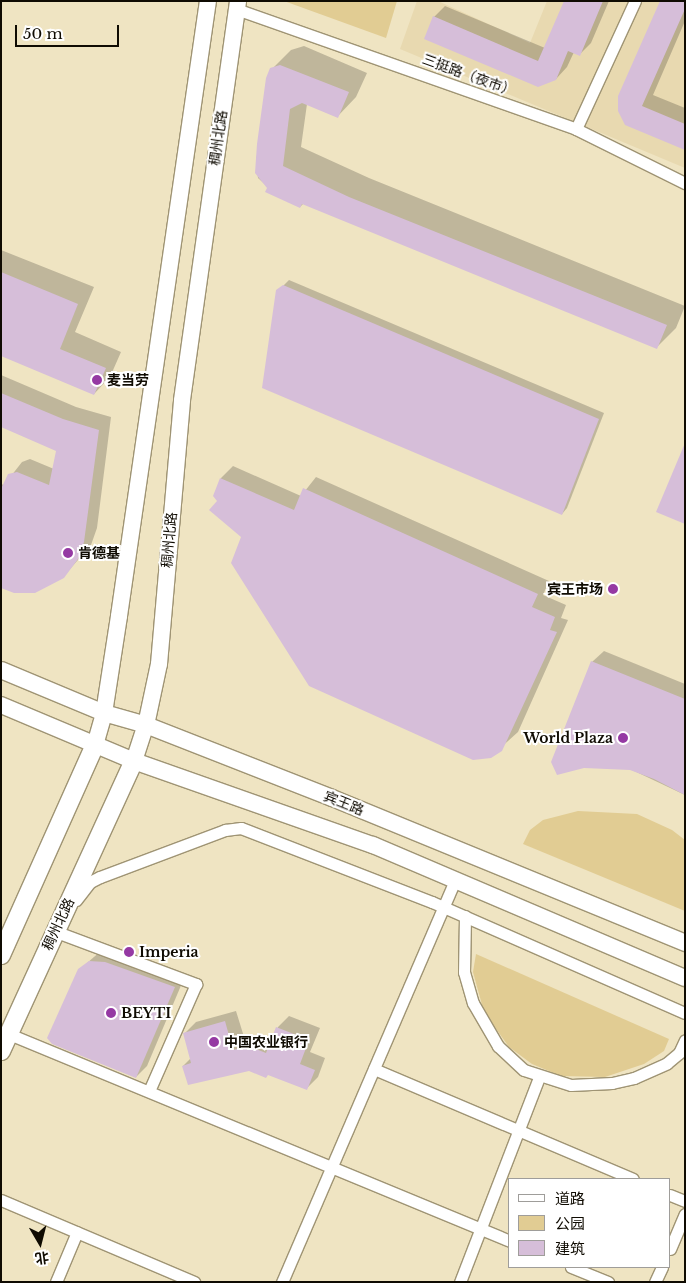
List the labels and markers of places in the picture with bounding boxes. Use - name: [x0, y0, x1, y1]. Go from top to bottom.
- place label: 麦当劳: [107, 372, 149, 388]
- marker: 麦当劳: [91, 374, 103, 386]
- place label: 肯德基: [78, 545, 120, 561]
- marker: 肯德基: [62, 547, 74, 559]
- place label: 宾王市场: [547, 581, 603, 597]
- marker: 宾王市场: [607, 583, 619, 595]
- place label: World Plaza: [523, 730, 613, 746]
- marker: World Plaza: [617, 732, 629, 744]
- place label: Imperia: [139, 944, 198, 960]
- marker: Imperia: [123, 946, 135, 958]
- place label: BEYTI: [121, 1005, 171, 1021]
- marker: BEYTI: [105, 1007, 117, 1019]
- place label: 中国农业银行: [224, 1034, 308, 1050]
- marker: 中国农业银行: [208, 1036, 220, 1048]

